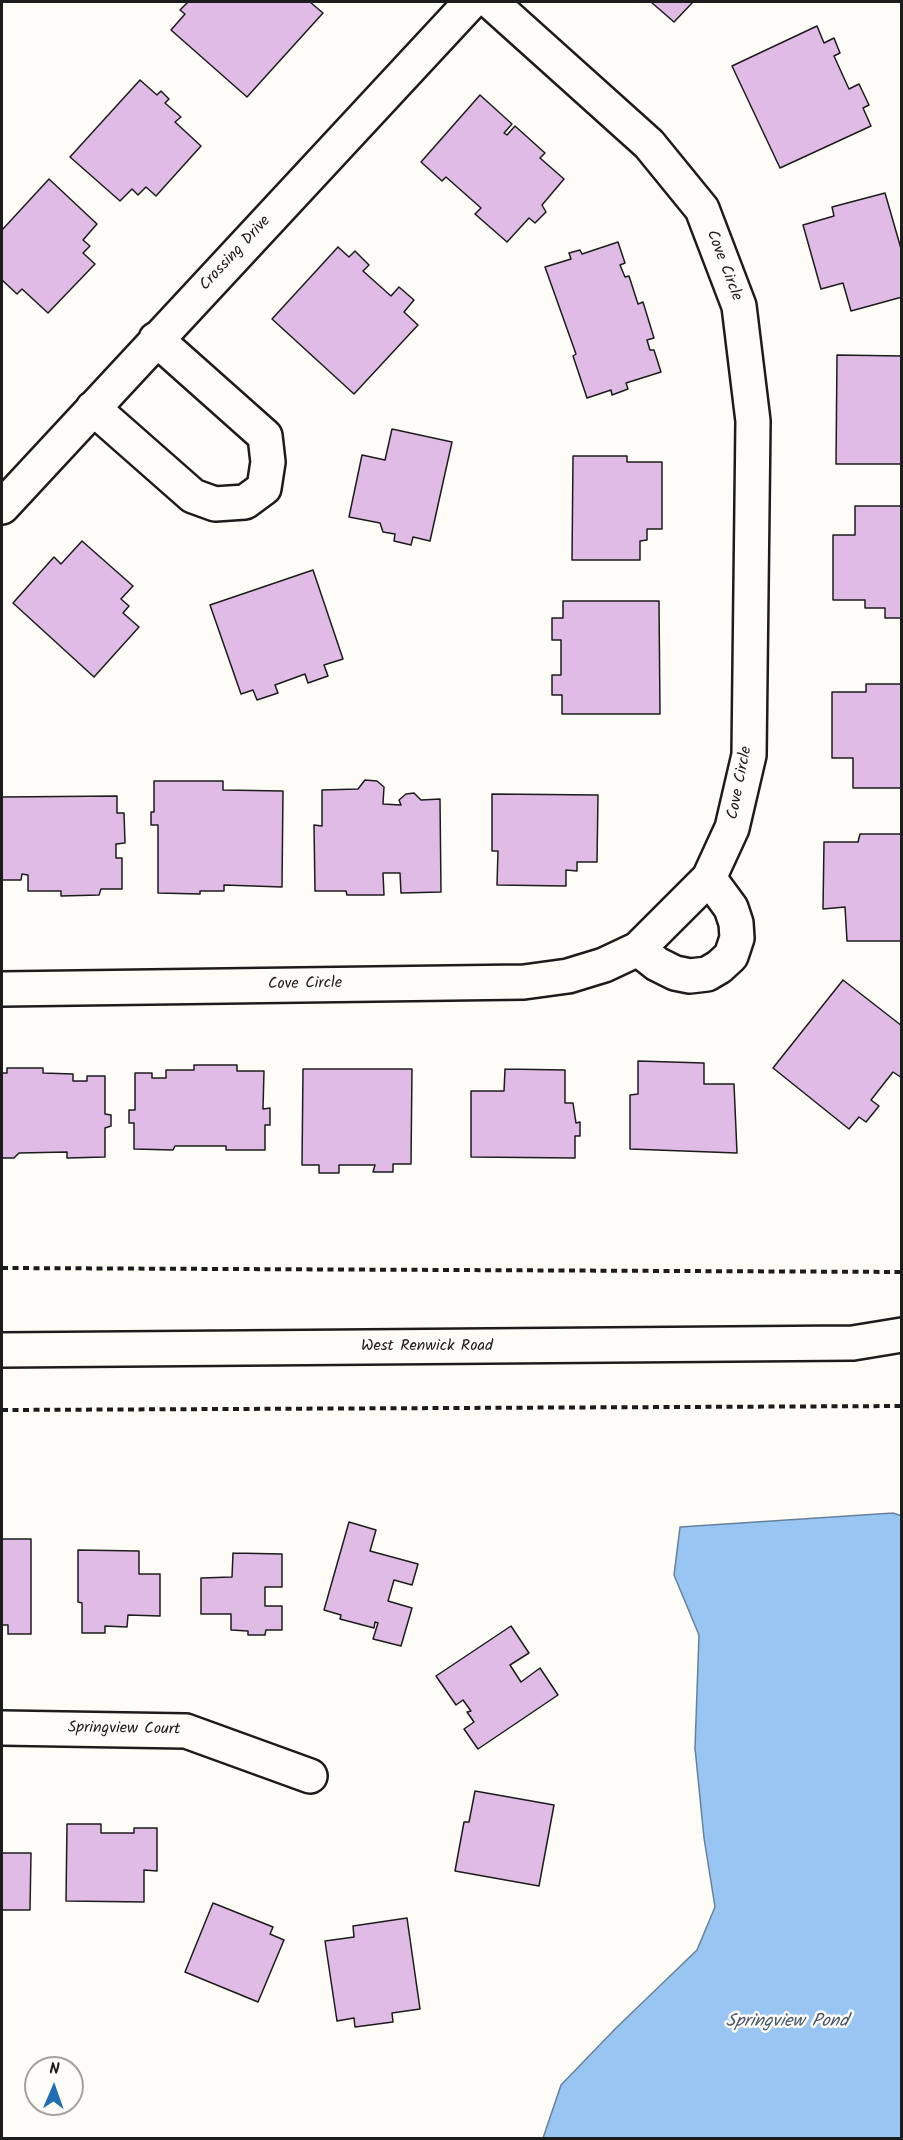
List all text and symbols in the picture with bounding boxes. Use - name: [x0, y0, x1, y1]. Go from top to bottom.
- street label: Crossing Drive: [196, 213, 276, 295]
- street label: Cove Circle: [701, 228, 745, 304]
- street label: Cove Circle: [725, 745, 757, 821]
- street label: Cove Circle: [268, 975, 342, 995]
- street label: West Renwick Road: [361, 1337, 493, 1357]
- street label: Springview Court: [68, 1719, 180, 1741]
- water label: Springview Pond: [726, 2012, 848, 2034]
- north arrow: [24, 2056, 84, 2116]
- text: N: [49, 2057, 60, 2082]

